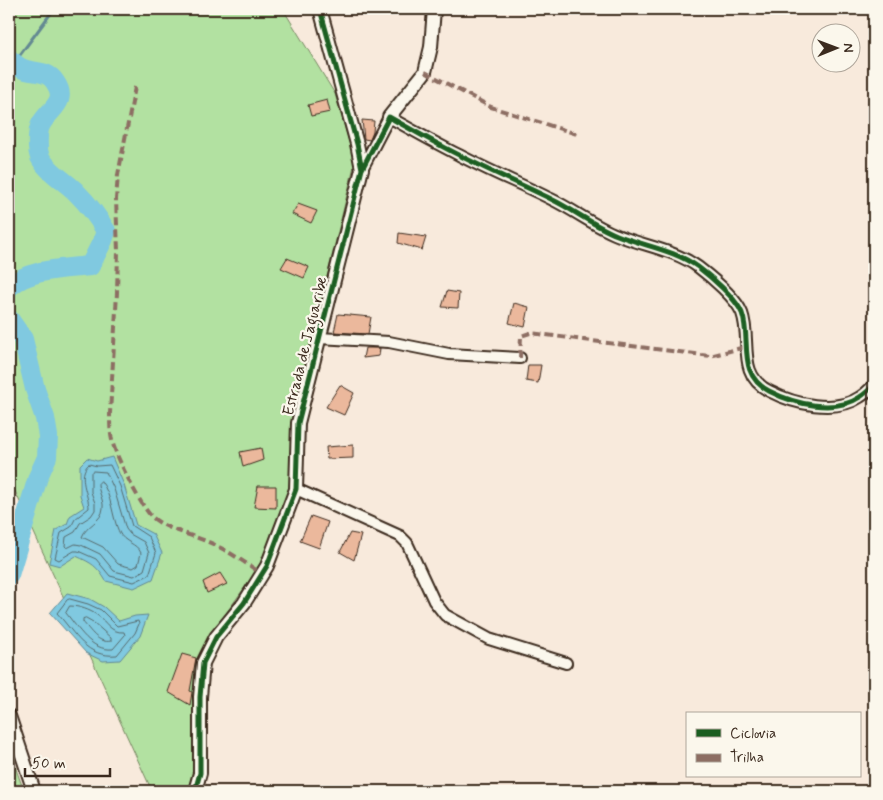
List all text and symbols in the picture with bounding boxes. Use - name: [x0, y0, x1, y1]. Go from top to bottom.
- north arrow: [810, 22, 860, 72]
- text: N: [839, 43, 857, 53]
- street label: Estrada de Jaguaribe: [278, 274, 334, 418]
- legend: [686, 712, 860, 778]
- text: Ciclovia: [730, 724, 776, 744]
- scale bar: [25, 745, 110, 777]
- text: Trilha: [730, 748, 764, 768]
- text: 50 m: [32, 754, 66, 774]

